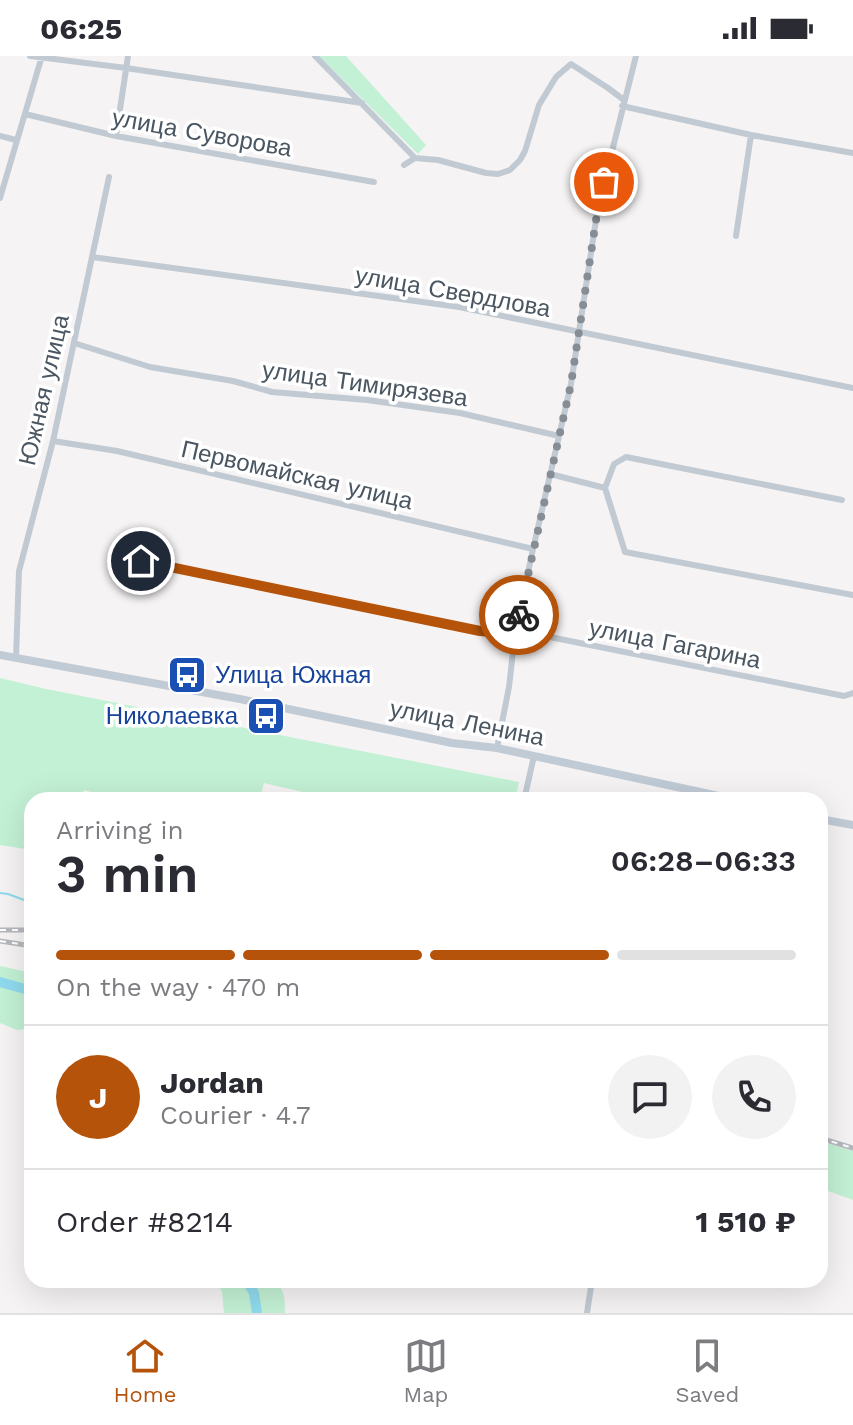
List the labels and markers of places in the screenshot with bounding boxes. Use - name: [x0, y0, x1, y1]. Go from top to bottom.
- pin: [570, 148, 638, 216]
- pin: [107, 527, 175, 595]
- bus stop icon: Улица Южная: [166, 654, 208, 696]
- place label: Улица Южная: [215, 661, 371, 689]
- bus stop icon: Николаевка: [245, 695, 287, 737]
- place label: Николаевка: [106, 702, 239, 730]

